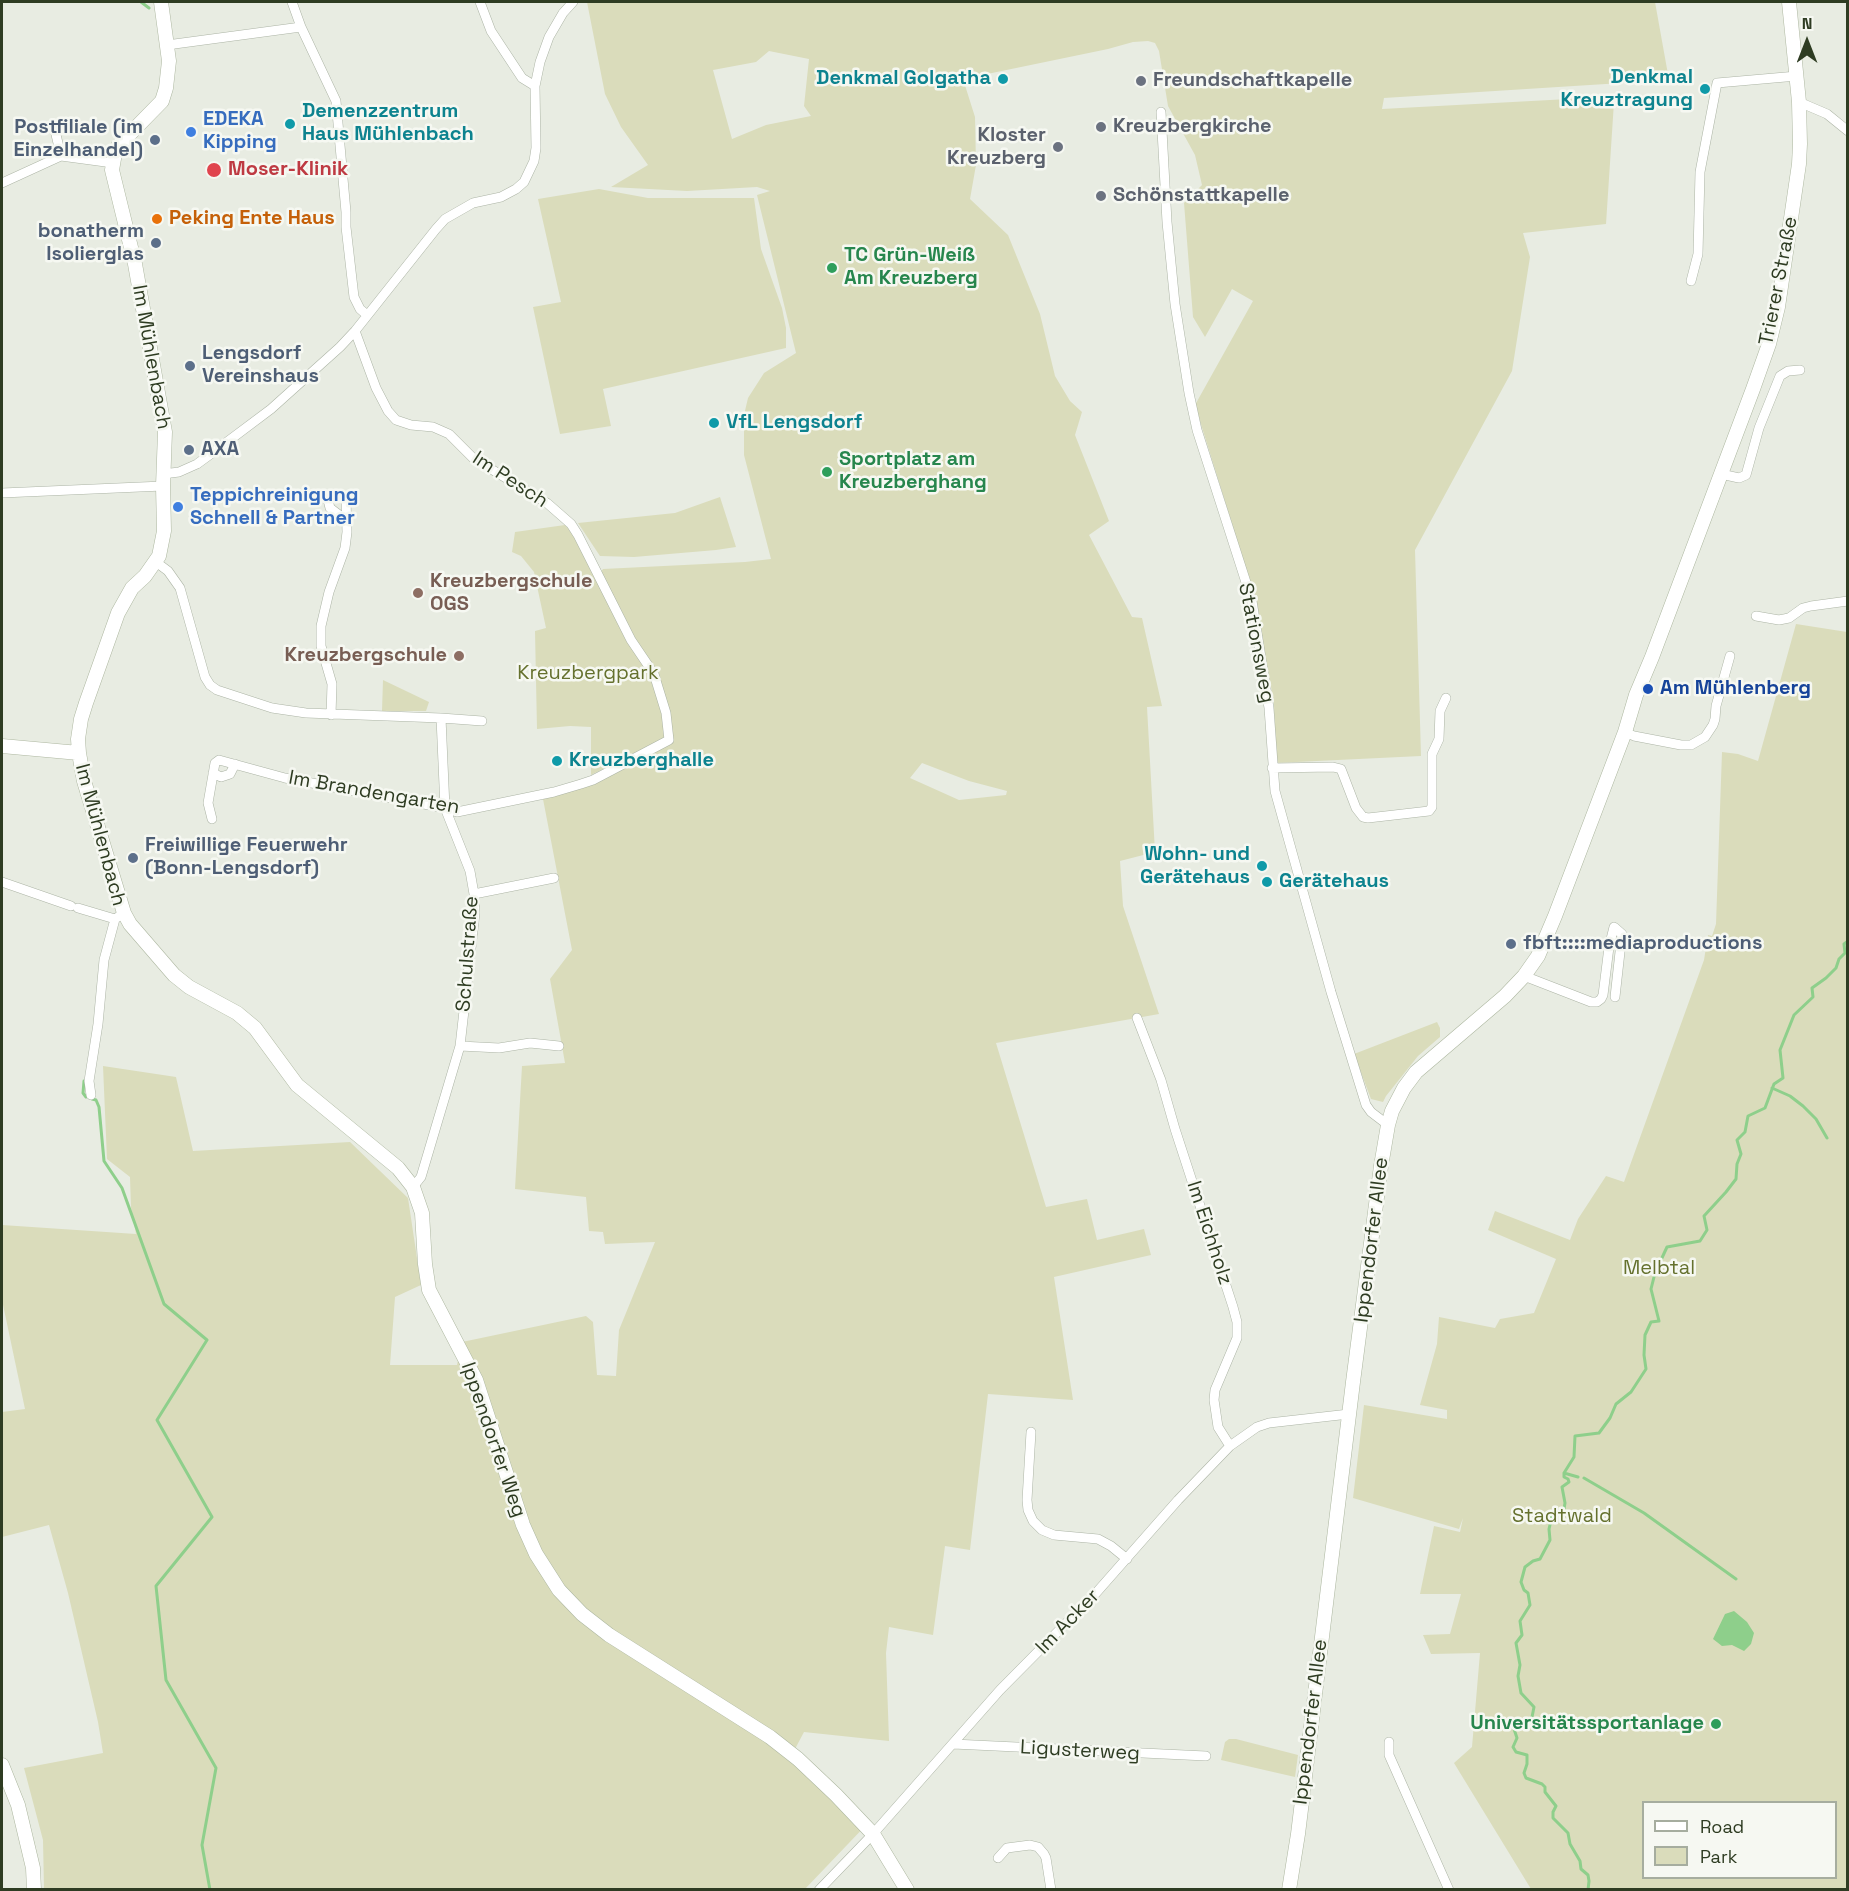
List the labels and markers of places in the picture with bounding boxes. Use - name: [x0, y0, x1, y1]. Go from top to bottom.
- place label: Denkmal Kreuztragung: [1560, 66, 1693, 113]
- place label: Denkmal Golgatha: [816, 67, 991, 91]
- place label: Freundschaftkapelle: [1153, 69, 1352, 93]
- marker: Denkmal Golgatha: [996, 72, 1010, 86]
- marker: Freundschaftkapelle: [1134, 74, 1148, 88]
- marker: Denkmal Kreuztragung: [1698, 82, 1712, 96]
- place label: Demenzzentrum Haus Mühlenbach: [302, 100, 474, 147]
- place label: EDEKA Kipping: [203, 108, 277, 155]
- place label: Kreuzbergkirche: [1113, 115, 1272, 139]
- place label: Postfiliale (im Einzelhandel): [14, 116, 143, 163]
- marker: Demenzzentrum Haus Mühlenbach: [283, 117, 297, 131]
- marker: Kreuzbergkirche: [1094, 120, 1108, 134]
- place label: Kloster Kreuzberg: [947, 124, 1046, 171]
- marker: EDEKA Kipping: [184, 125, 198, 139]
- marker: Postfiliale (im Einzelhandel): [148, 133, 162, 147]
- marker: Kloster Kreuzberg: [1051, 140, 1065, 154]
- place label: Moser-Klinik: [228, 158, 348, 182]
- marker: Moser-Klinik: [205, 161, 223, 179]
- place label: Schönstattkapelle: [1113, 184, 1289, 208]
- marker: Schönstattkapelle: [1094, 189, 1108, 203]
- place label: Peking Ente Haus: [169, 207, 335, 231]
- marker: Peking Ente Haus: [150, 212, 164, 226]
- place label: bonatherm Isolierglas: [38, 220, 144, 267]
- marker: bonatherm Isolierglas: [149, 236, 163, 250]
- place label: TC Grün-Weiß Am Kreuzberg: [844, 244, 978, 291]
- marker: TC Grün-Weiß Am Kreuzberg: [825, 261, 839, 275]
- place label: Lengsdorf Vereinshaus: [202, 342, 319, 389]
- marker: Lengsdorf Vereinshaus: [183, 359, 197, 373]
- place label: VfL Lengsdorf: [726, 411, 862, 435]
- marker: VfL Lengsdorf: [707, 416, 721, 430]
- place label: AXA: [201, 438, 239, 462]
- marker: AXA: [182, 443, 196, 457]
- place label: Sportplatz am Kreuzberghang: [839, 448, 987, 495]
- marker: Sportplatz am Kreuzberghang: [820, 465, 834, 479]
- place label: Teppichreinigung Schnell & Partner: [190, 484, 359, 531]
- marker: Teppichreinigung Schnell & Partner: [171, 500, 185, 514]
- place label: Kreuzbergschule OGS: [430, 570, 592, 617]
- marker: Kreuzbergschule OGS: [411, 586, 425, 600]
- place label: Kreuzbergschule: [285, 644, 447, 668]
- marker: Kreuzbergschule: [452, 649, 466, 663]
- place label: Am Mühlenberg: [1660, 677, 1811, 701]
- marker: Am Mühlenberg: [1641, 682, 1655, 696]
- place label: Kreuzberghalle: [569, 749, 714, 773]
- marker: Kreuzberghalle: [550, 754, 564, 768]
- place label: Freiwillige Feuerwehr (Bonn-Lengsdorf): [145, 834, 348, 881]
- place label: Wohn- und Gerätehaus: [1140, 843, 1250, 890]
- marker: Freiwillige Feuerwehr (Bonn-Lengsdorf): [126, 851, 140, 865]
- marker: Wohn- und Gerätehaus: [1255, 859, 1269, 873]
- place label: Gerätehaus: [1279, 870, 1389, 894]
- marker: Gerätehaus: [1260, 875, 1274, 889]
- place label: fbft::::mediaproductions: [1523, 932, 1762, 956]
- marker: fbft::::mediaproductions: [1504, 937, 1518, 951]
- place label: Universitätssportanlage: [1470, 1712, 1704, 1736]
- marker: Universitätssportanlage: [1709, 1717, 1723, 1731]

